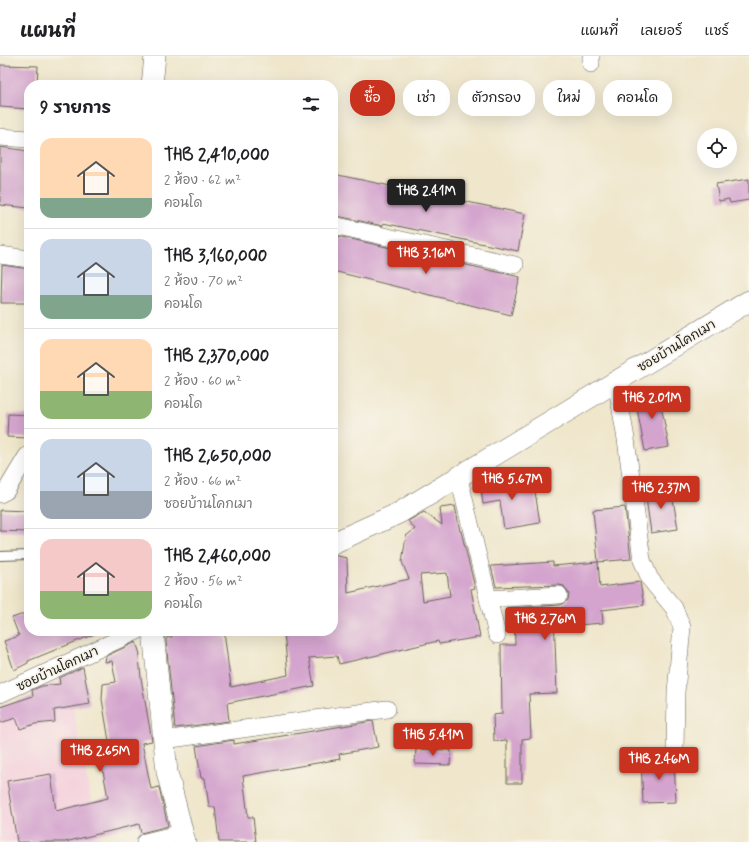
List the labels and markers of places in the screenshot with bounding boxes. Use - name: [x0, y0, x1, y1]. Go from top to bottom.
- pin: THB 2.41M: [380, 179, 472, 213]
- pin: THB 3.16M: [380, 241, 472, 275]
- pin: THB 2.01M: [606, 386, 698, 420]
- pin: THB 5.67M: [466, 467, 558, 501]
- pin: THB 2.37M: [615, 476, 707, 510]
- pin: THB 2.76M: [499, 607, 591, 641]
- pin: THB 5.41M: [387, 723, 479, 757]
- pin: THB 2.65M: [54, 739, 146, 773]
- pin: THB 2.46M: [613, 747, 705, 781]

